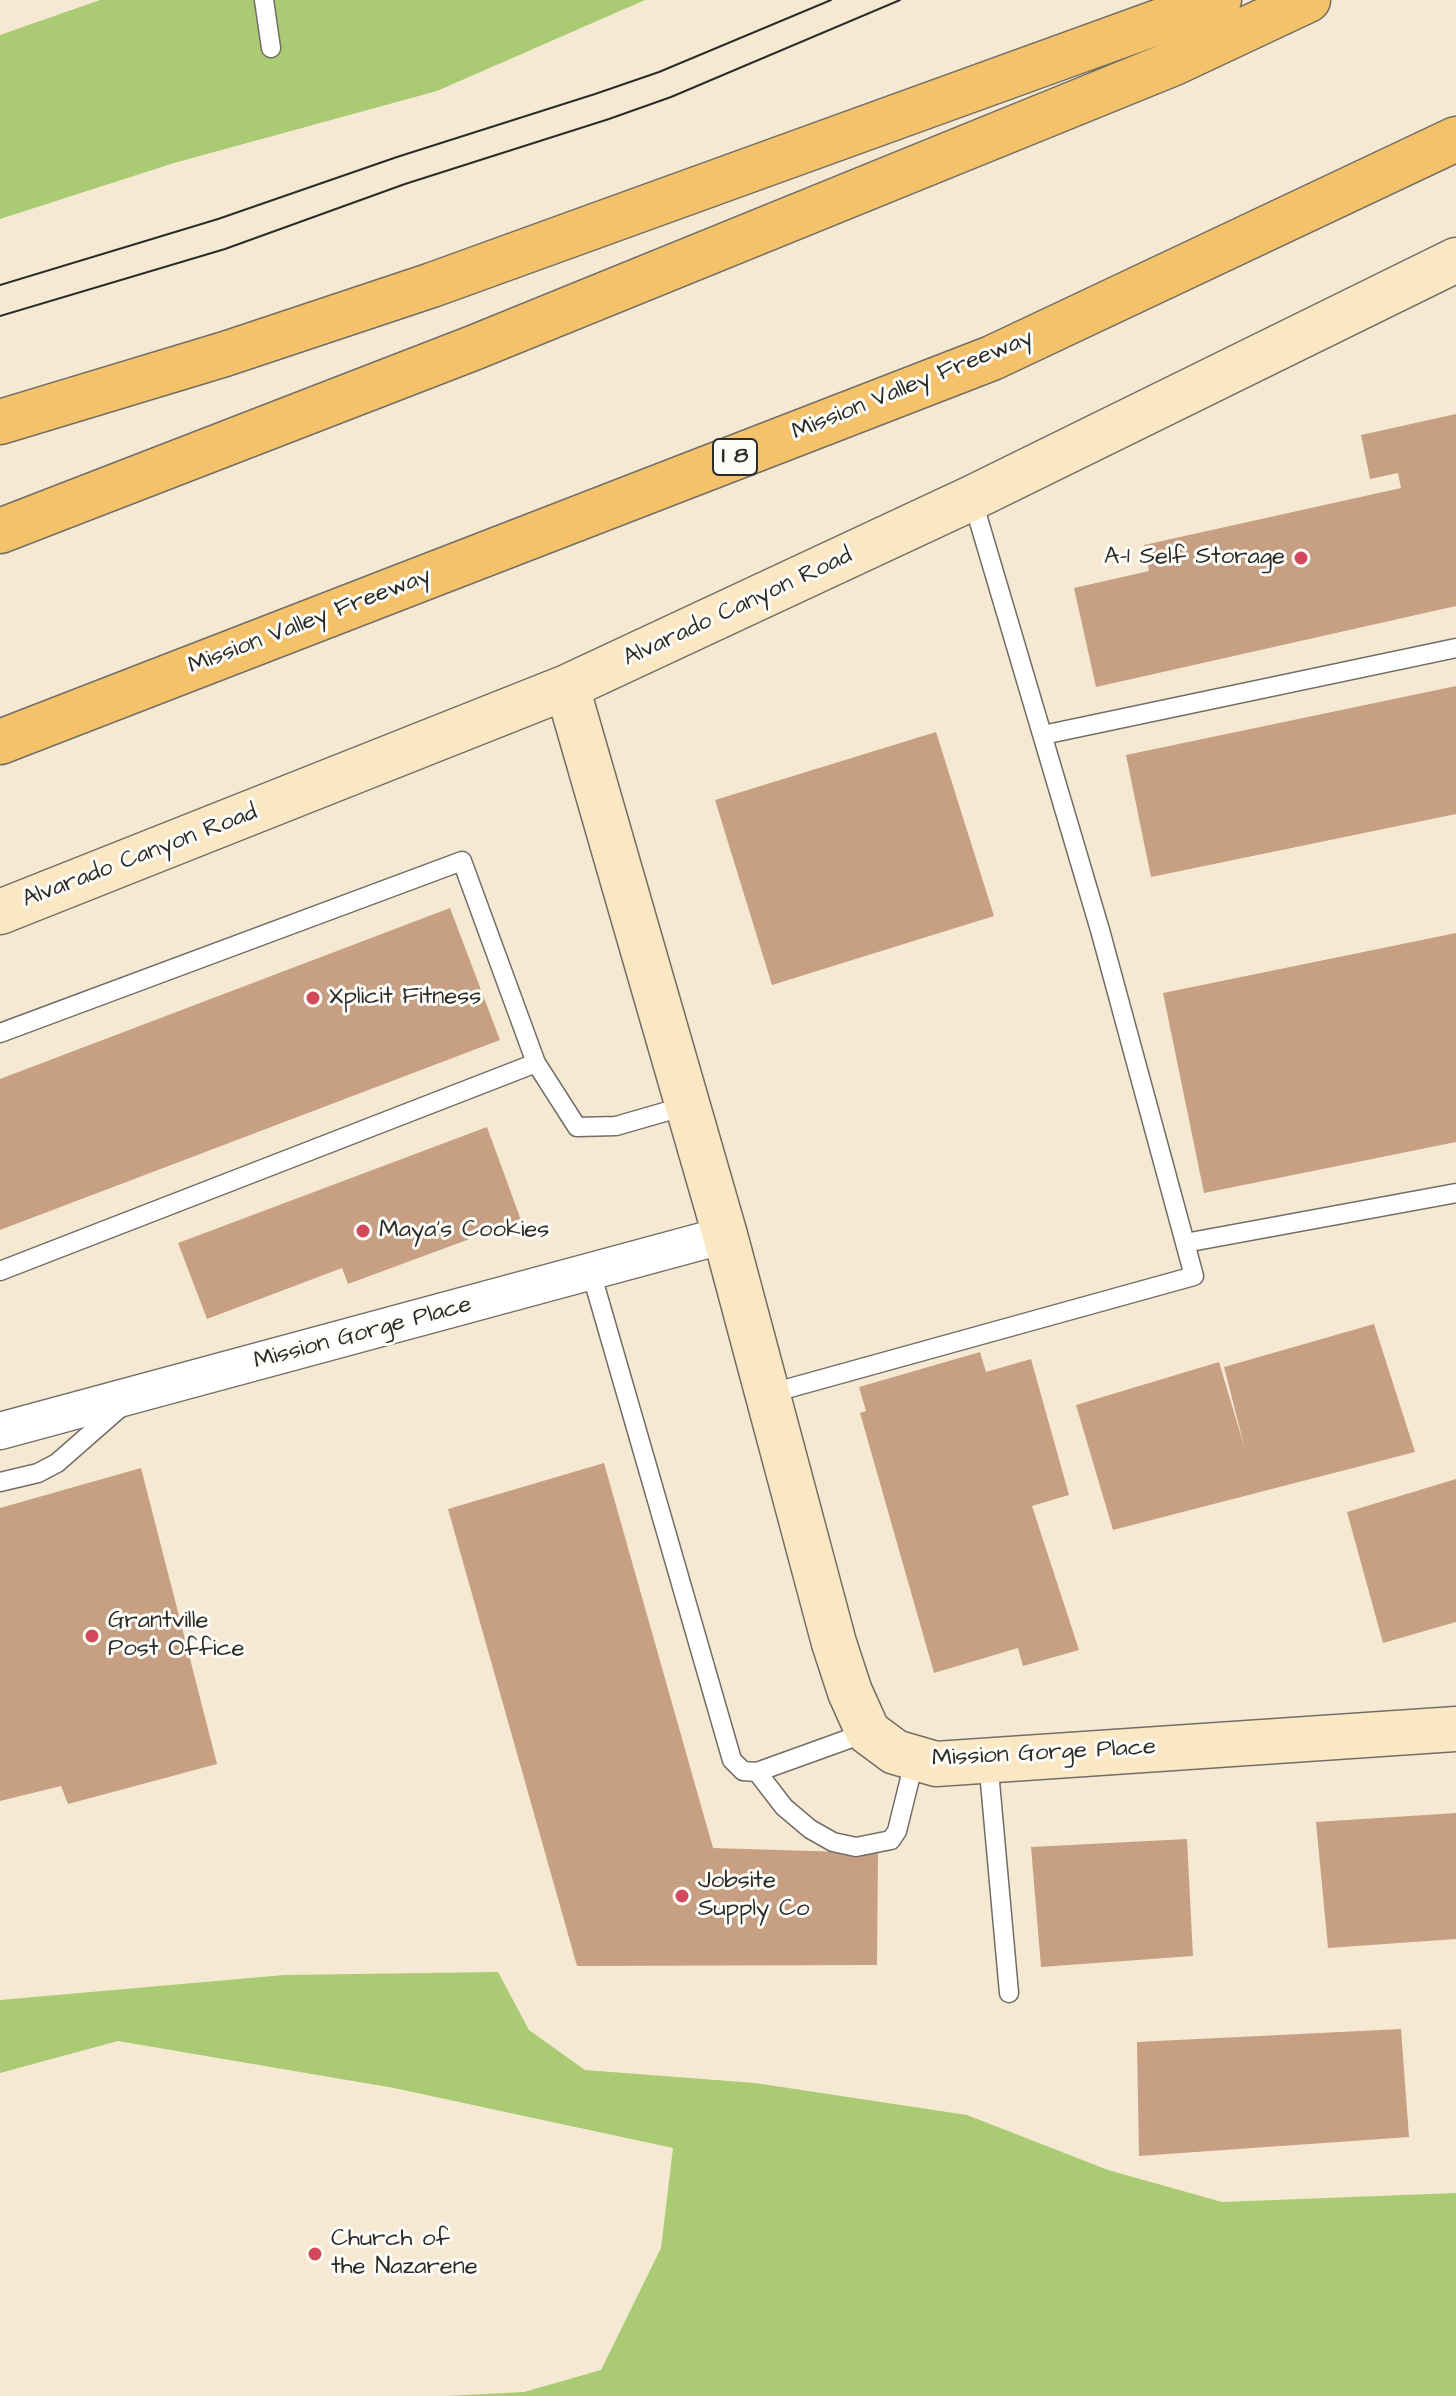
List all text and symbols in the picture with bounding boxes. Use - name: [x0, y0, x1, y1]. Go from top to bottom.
- street label: Mission Valley Freeway: [788, 324, 1038, 448]
- road number: I 8: [713, 439, 757, 475]
- street label: Alvarado Canyon Road: [619, 542, 857, 674]
- place label: A-1 Self Storage: [1104, 544, 1285, 572]
- marker: A-1 Self Storage: [1292, 549, 1310, 567]
- street label: Mission Valley Freeway: [185, 562, 435, 682]
- street label: Alvarado Canyon Road: [18, 799, 262, 915]
- place label: Xplicit Fitness: [329, 984, 481, 1012]
- marker: Xplicit Fitness: [304, 989, 322, 1007]
- place label: Maya’s Cookies: [379, 1217, 549, 1245]
- marker: Maya’s Cookies: [354, 1222, 372, 1240]
- street label: Mission Gorge Place: [251, 1291, 475, 1377]
- place label: Grantville Post Office: [108, 1608, 245, 1664]
- marker: Grantville Post Office: [83, 1627, 101, 1645]
- street label: Mission Gorge Place: [931, 1734, 1157, 1774]
- place label: Jobsite Supply Co: [698, 1868, 809, 1924]
- marker: Jobsite Supply Co: [673, 1887, 691, 1905]
- place label: Church of the Nazarene: [331, 2226, 478, 2282]
- marker: Church of the Nazarene: [306, 2245, 324, 2263]

